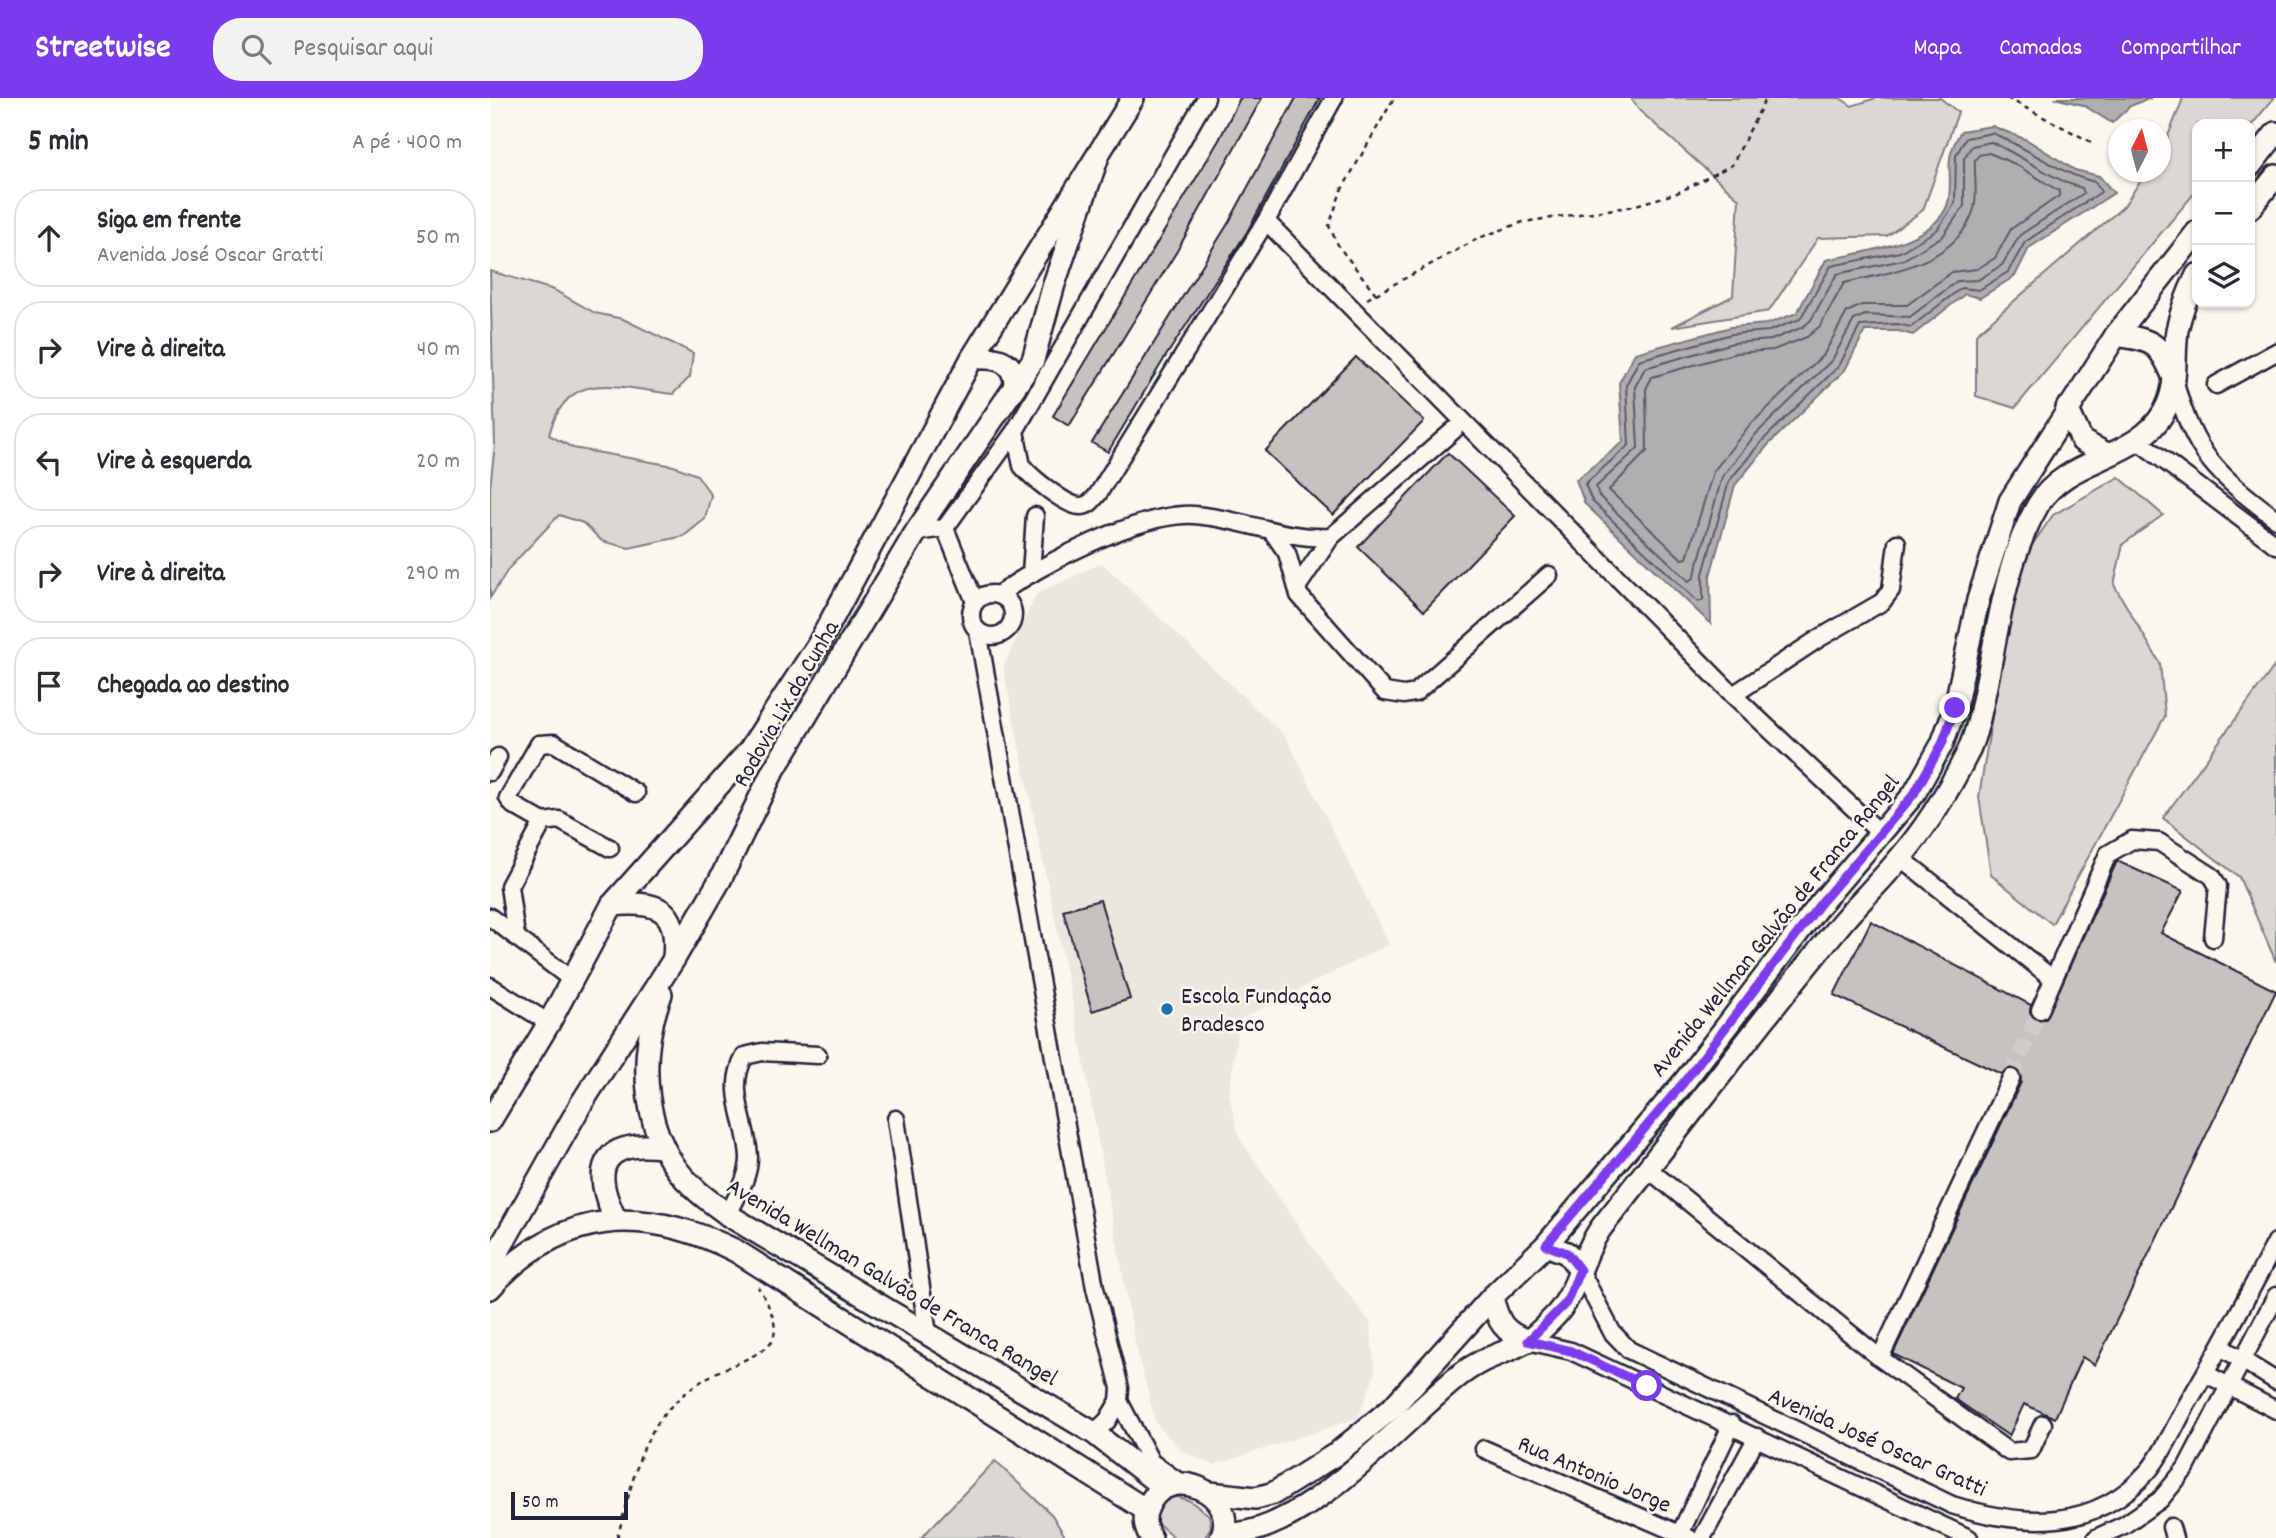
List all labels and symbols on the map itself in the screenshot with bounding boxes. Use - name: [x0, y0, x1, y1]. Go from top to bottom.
- north arrow: [2108, 119, 2171, 182]
- street label: Rodovia Lix da Cunha: [726, 614, 850, 794]
- route end: [1939, 692, 1970, 723]
- street label: Avenida Wellman Galvão de Franca Rangel: [1643, 768, 1910, 1086]
- place label: Escola Fundação Bradesco: [1181, 981, 1332, 1043]
- marker: Escola Fundação Bradesco: [1159, 1001, 1175, 1017]
- street label: Avenida Wellman Galvão de Franca Rangel: [719, 1171, 1064, 1396]
- route start: [1631, 1370, 1662, 1401]
- street label: Avenida José Oscar Gratti: [1762, 1380, 1992, 1507]
- street label: Rua Antonio Jorge: [1512, 1428, 1676, 1523]
- scale bar: [511, 1489, 628, 1521]

